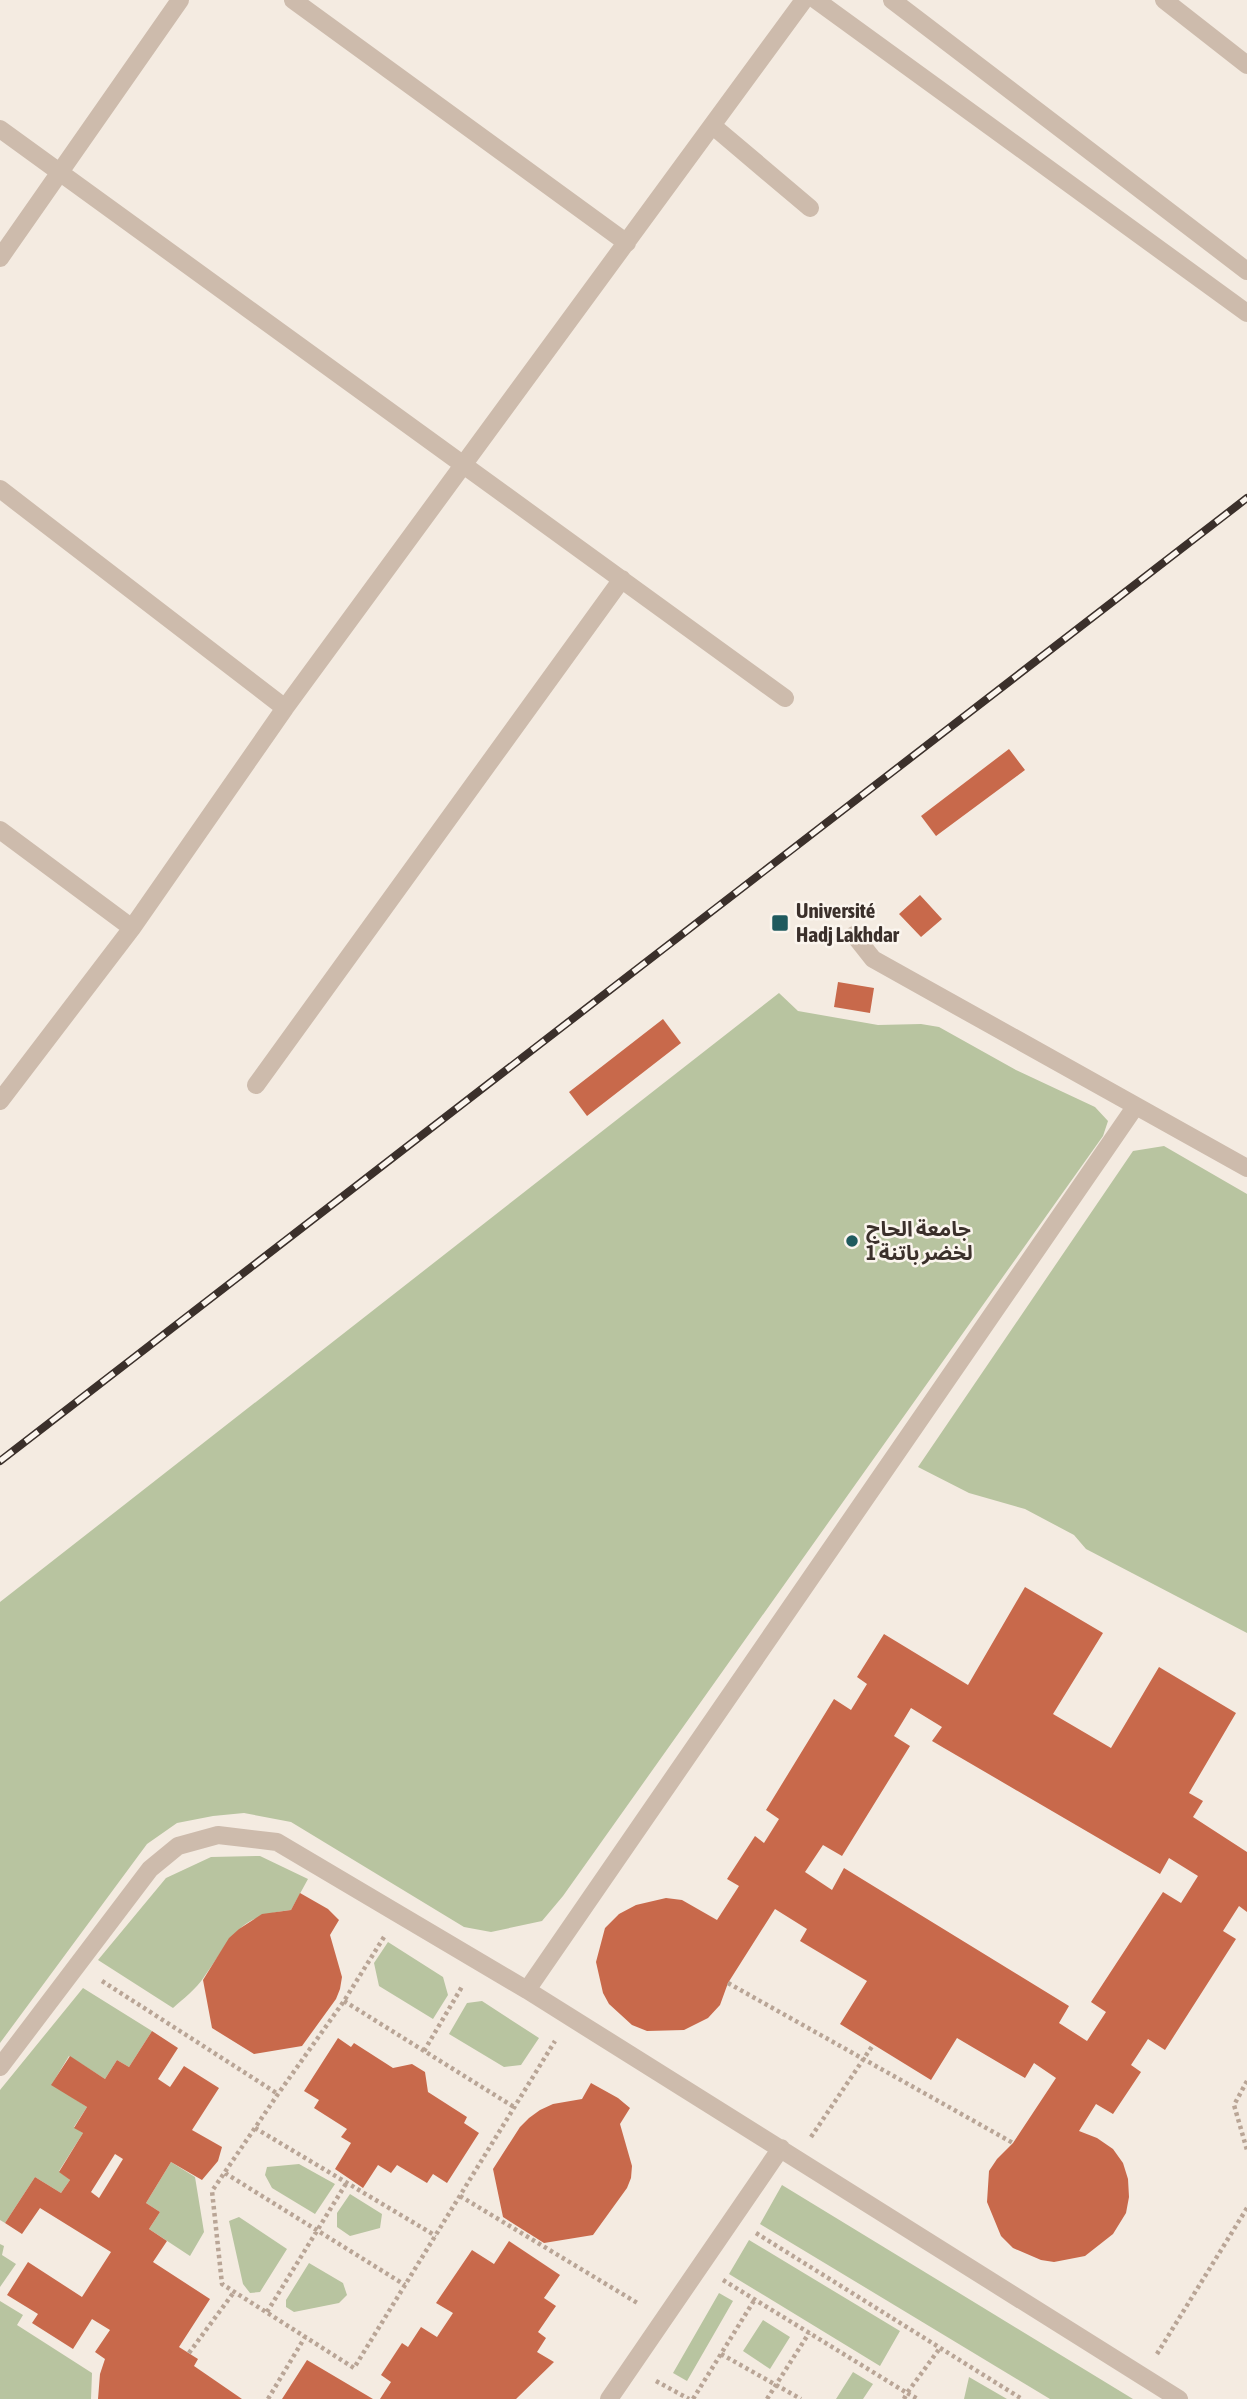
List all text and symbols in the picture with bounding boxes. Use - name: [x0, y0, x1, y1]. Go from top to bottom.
- place label: Université Hadj Lakhdar: [796, 898, 900, 946]
- marker: Université Hadj Lakhdar: [770, 913, 790, 933]
- place label: جامعة الحاج لخضر باتنة 1: [866, 1216, 973, 1265]
- marker: جامعة الحاج لخضر باتنة 1: [844, 1233, 860, 1249]

